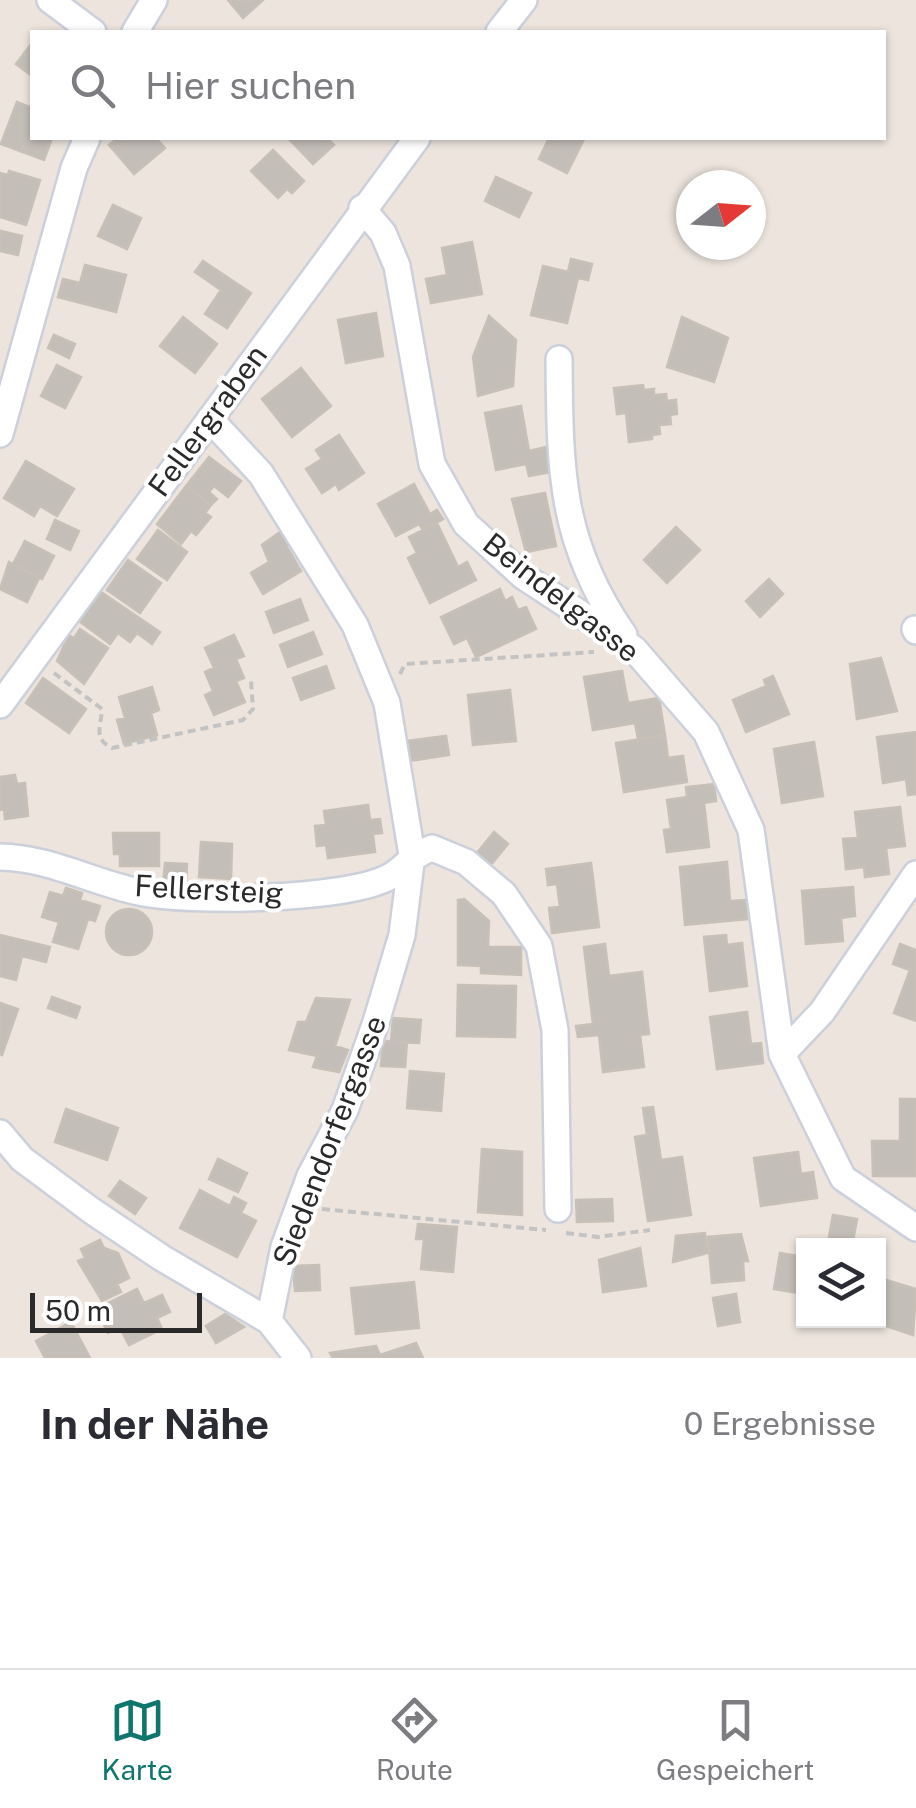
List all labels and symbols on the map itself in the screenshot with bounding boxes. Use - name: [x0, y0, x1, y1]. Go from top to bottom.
- north arrow: [676, 170, 766, 260]
- street label: Fellergraben: [140, 338, 274, 503]
- street label: Beindelgasse: [476, 525, 647, 669]
- street label: Fellersteig: [134, 867, 284, 911]
- street label: Siedendorfergasse: [265, 1010, 393, 1271]
- scale bar: [30, 1288, 202, 1332]

